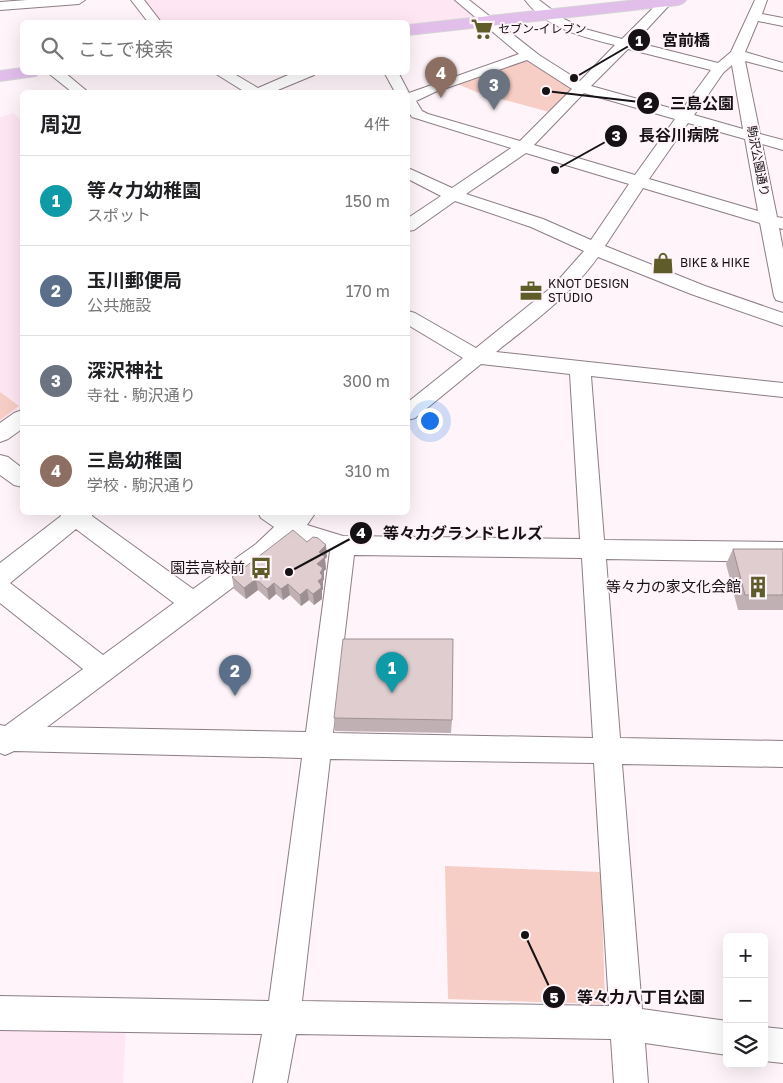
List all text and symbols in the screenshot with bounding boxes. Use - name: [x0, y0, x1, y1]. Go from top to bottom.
- supermarket icon: セブン-イレブン: [469, 16, 495, 42]
- search box: [20, 20, 410, 75]
- place label: セブン-イレブン: [498, 21, 587, 36]
- callout: 宮前橋: [627, 25, 720, 56]
- text: 宮前橋: [662, 30, 710, 50]
- text: 1: [635, 31, 643, 49]
- icon: search: [38, 34, 66, 62]
- text: ここで検索: [78, 37, 173, 60]
- pin: 4: [425, 57, 457, 98]
- pin: 3: [478, 69, 510, 110]
- callout: 三島公園: [635, 88, 744, 119]
- text: 2: [643, 93, 653, 111]
- text: 三島公園: [670, 93, 734, 113]
- text: 周辺: [40, 111, 82, 137]
- text: 4件: [364, 114, 390, 134]
- callout: 長谷川病院: [604, 120, 729, 151]
- street label: 駒沢公園通り: [744, 124, 773, 198]
- text: 長谷川病院: [639, 125, 719, 145]
- text: 3: [611, 126, 621, 144]
- text: 等々力幼稚園: [87, 178, 201, 201]
- text: 1: [52, 191, 60, 211]
- text: 150 m: [345, 191, 390, 211]
- text: スポット: [87, 205, 151, 225]
- shop icon: BIKE & HIKE: [650, 250, 676, 276]
- place label: BIKE & HIKE: [680, 255, 750, 270]
- text: 玉川郵便局: [87, 268, 182, 291]
- place label: KNOT DESIGN STUDIO: [548, 276, 629, 305]
- office icon: KNOT DESIGN STUDIO: [518, 278, 544, 304]
- text: 2: [51, 281, 61, 301]
- text: 170 m: [346, 281, 390, 301]
- text: 公共施設: [87, 295, 151, 315]
- text: 深沢神社: [87, 358, 163, 381]
- text: 3: [51, 371, 61, 391]
- text: 300 m: [343, 371, 390, 391]
- text: 寺社 · 駒沢通り: [87, 385, 196, 405]
- your location: [417, 408, 443, 434]
- text: 三島幼稚園: [87, 448, 182, 471]
- text: 4: [51, 461, 61, 481]
- text: 310 m: [345, 461, 390, 481]
- text: 学校 · 駒沢通り: [87, 475, 196, 495]
- callout: 等々力グランドヒルズ: [348, 517, 553, 548]
- text: 4: [356, 523, 366, 541]
- text: 等々力グランドヒルズ: [383, 523, 543, 543]
- bus stop icon: 園芸高校前: [248, 555, 274, 581]
- place label: 園芸高校前: [170, 558, 245, 576]
- building icon: 等々力の家文化会館: [745, 574, 771, 600]
- place label: 等々力の家文化会館: [606, 577, 741, 595]
- pin: 1: [376, 652, 408, 693]
- pin: 2: [219, 655, 251, 696]
- map controls: [723, 933, 768, 1068]
- button: +: [723, 933, 768, 978]
- button: −: [723, 978, 768, 1023]
- callout: 等々力八丁目公園: [542, 982, 715, 1013]
- text: 等々力八丁目公園: [577, 987, 705, 1007]
- text: 5: [549, 988, 559, 1006]
- button: layers: [723, 1023, 768, 1068]

